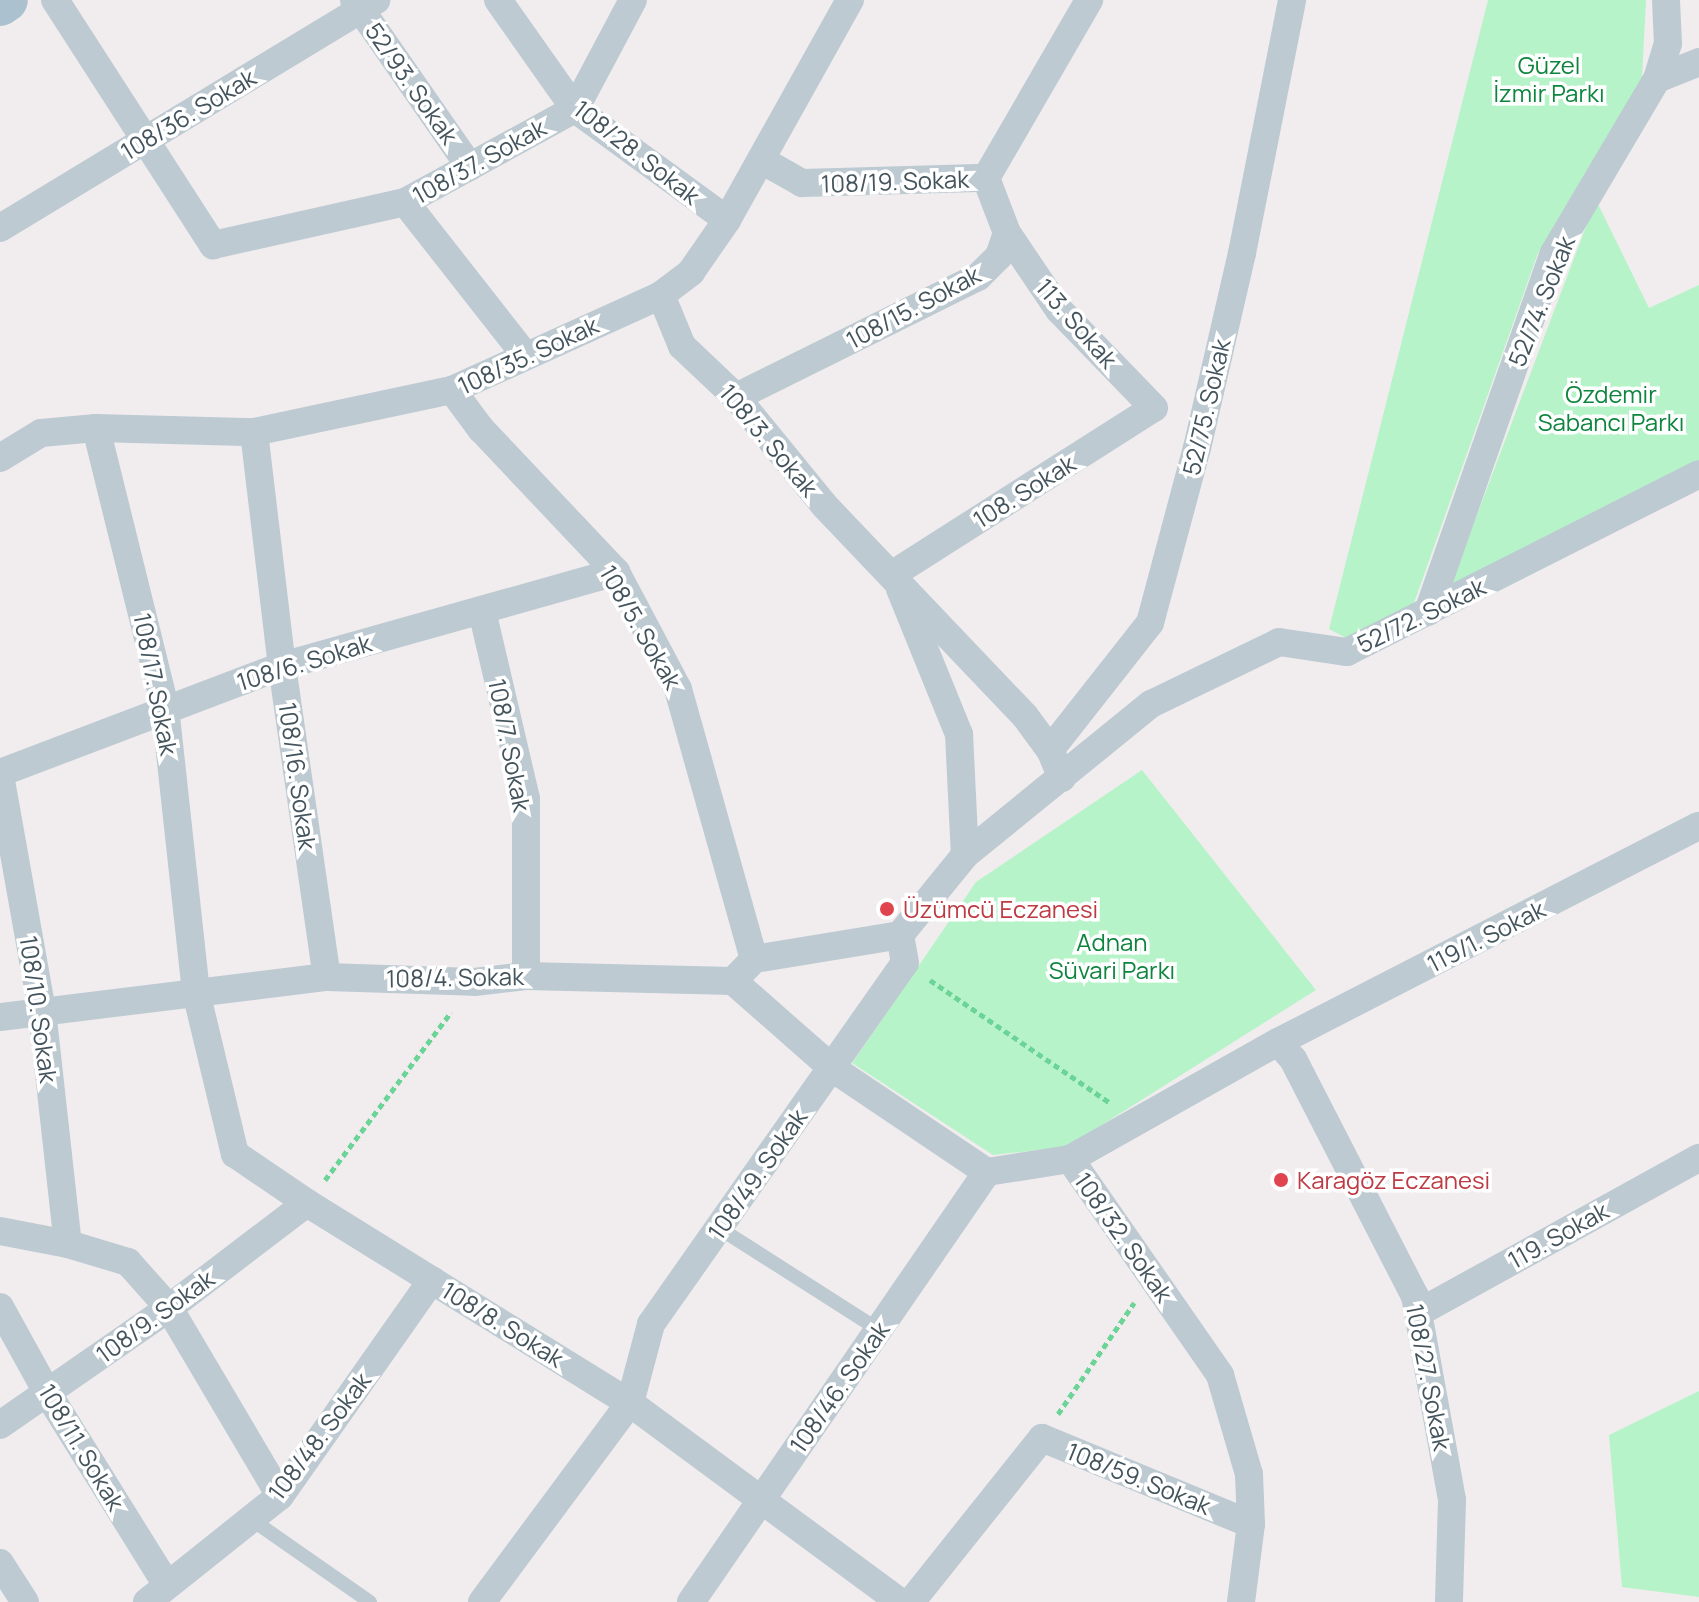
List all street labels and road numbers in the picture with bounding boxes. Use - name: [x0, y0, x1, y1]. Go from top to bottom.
- street label: 52/93. Sokak: [360, 17, 464, 149]
- street label: 108/36. Sokak: [115, 62, 261, 166]
- street label: 108/28. Sokak: [568, 94, 706, 210]
- street label: 108/37. Sokak: [407, 113, 551, 209]
- street label: 108/19. Sokak: [821, 164, 969, 198]
- street label: 52/74. Sokak: [1502, 232, 1580, 370]
- street label: 108/15. Sokak: [841, 260, 985, 354]
- street label: 113. Sokak: [1030, 272, 1124, 374]
- street label: 108/35. Sokak: [453, 310, 603, 400]
- street label: 52/75. Sokak: [1176, 336, 1236, 478]
- street label: 108/3. Sokak: [714, 378, 824, 502]
- street label: 108. Sokak: [968, 448, 1080, 534]
- street label: 108/5. Sokak: [594, 560, 688, 694]
- street label: 52/72. Sokak: [1352, 572, 1490, 658]
- street label: 108/17. Sokak: [128, 611, 184, 757]
- street label: 108/6. Sokak: [233, 628, 375, 696]
- street label: 108/7. Sokak: [483, 676, 537, 814]
- street label: 108/16. Sokak: [273, 700, 323, 852]
- street label: 119/1. Sokak: [1422, 894, 1550, 978]
- street label: 108/10. Sokak: [14, 934, 64, 1084]
- street label: 108/4. Sokak: [386, 961, 524, 993]
- street label: 108/49. Sokak: [701, 1103, 813, 1245]
- street label: 108/32. Sokak: [1069, 1167, 1179, 1307]
- street label: 119. Sokak: [1503, 1196, 1613, 1274]
- street label: 108/9. Sokak: [90, 1264, 220, 1368]
- street label: 108/8. Sokak: [437, 1275, 569, 1373]
- street label: 108/27. Sokak: [1401, 1301, 1457, 1453]
- street label: 108/46. Sokak: [783, 1316, 895, 1458]
- street label: 108/48. Sokak: [262, 1367, 376, 1505]
- street label: 108/11. Sokak: [33, 1379, 131, 1515]
- street label: 108/59. Sokak: [1063, 1436, 1215, 1520]

